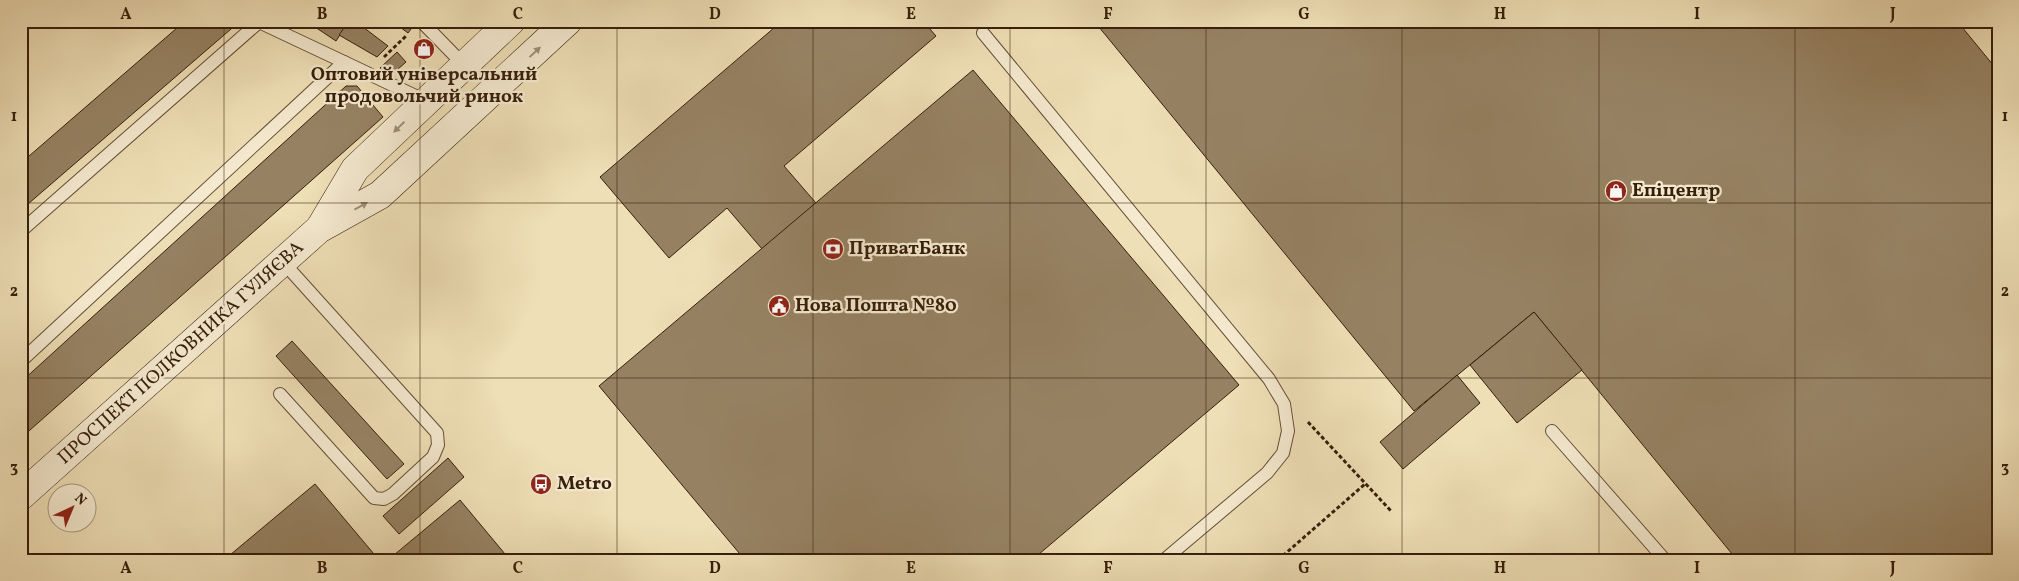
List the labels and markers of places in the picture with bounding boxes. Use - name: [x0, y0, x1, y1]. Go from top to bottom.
- shop icon: Оптовий універсальний продовольчий ринок: [412, 37, 436, 61]
- place label: Оптовий універсальний продовольчий ринок: [311, 62, 537, 110]
- place label: Епіцентр: [1632, 178, 1720, 204]
- shop icon: Епіцентр: [1604, 179, 1628, 203]
- place label: ПриватБанк: [849, 236, 966, 262]
- bank icon: ПриватБанк: [821, 237, 845, 261]
- place label: Нова Пошта №80: [795, 293, 957, 319]
- public building icon: Нова Пошта №80: [767, 294, 791, 318]
- place label: Metro: [557, 471, 612, 497]
- bus stop icon: Metro: [529, 472, 553, 496]

